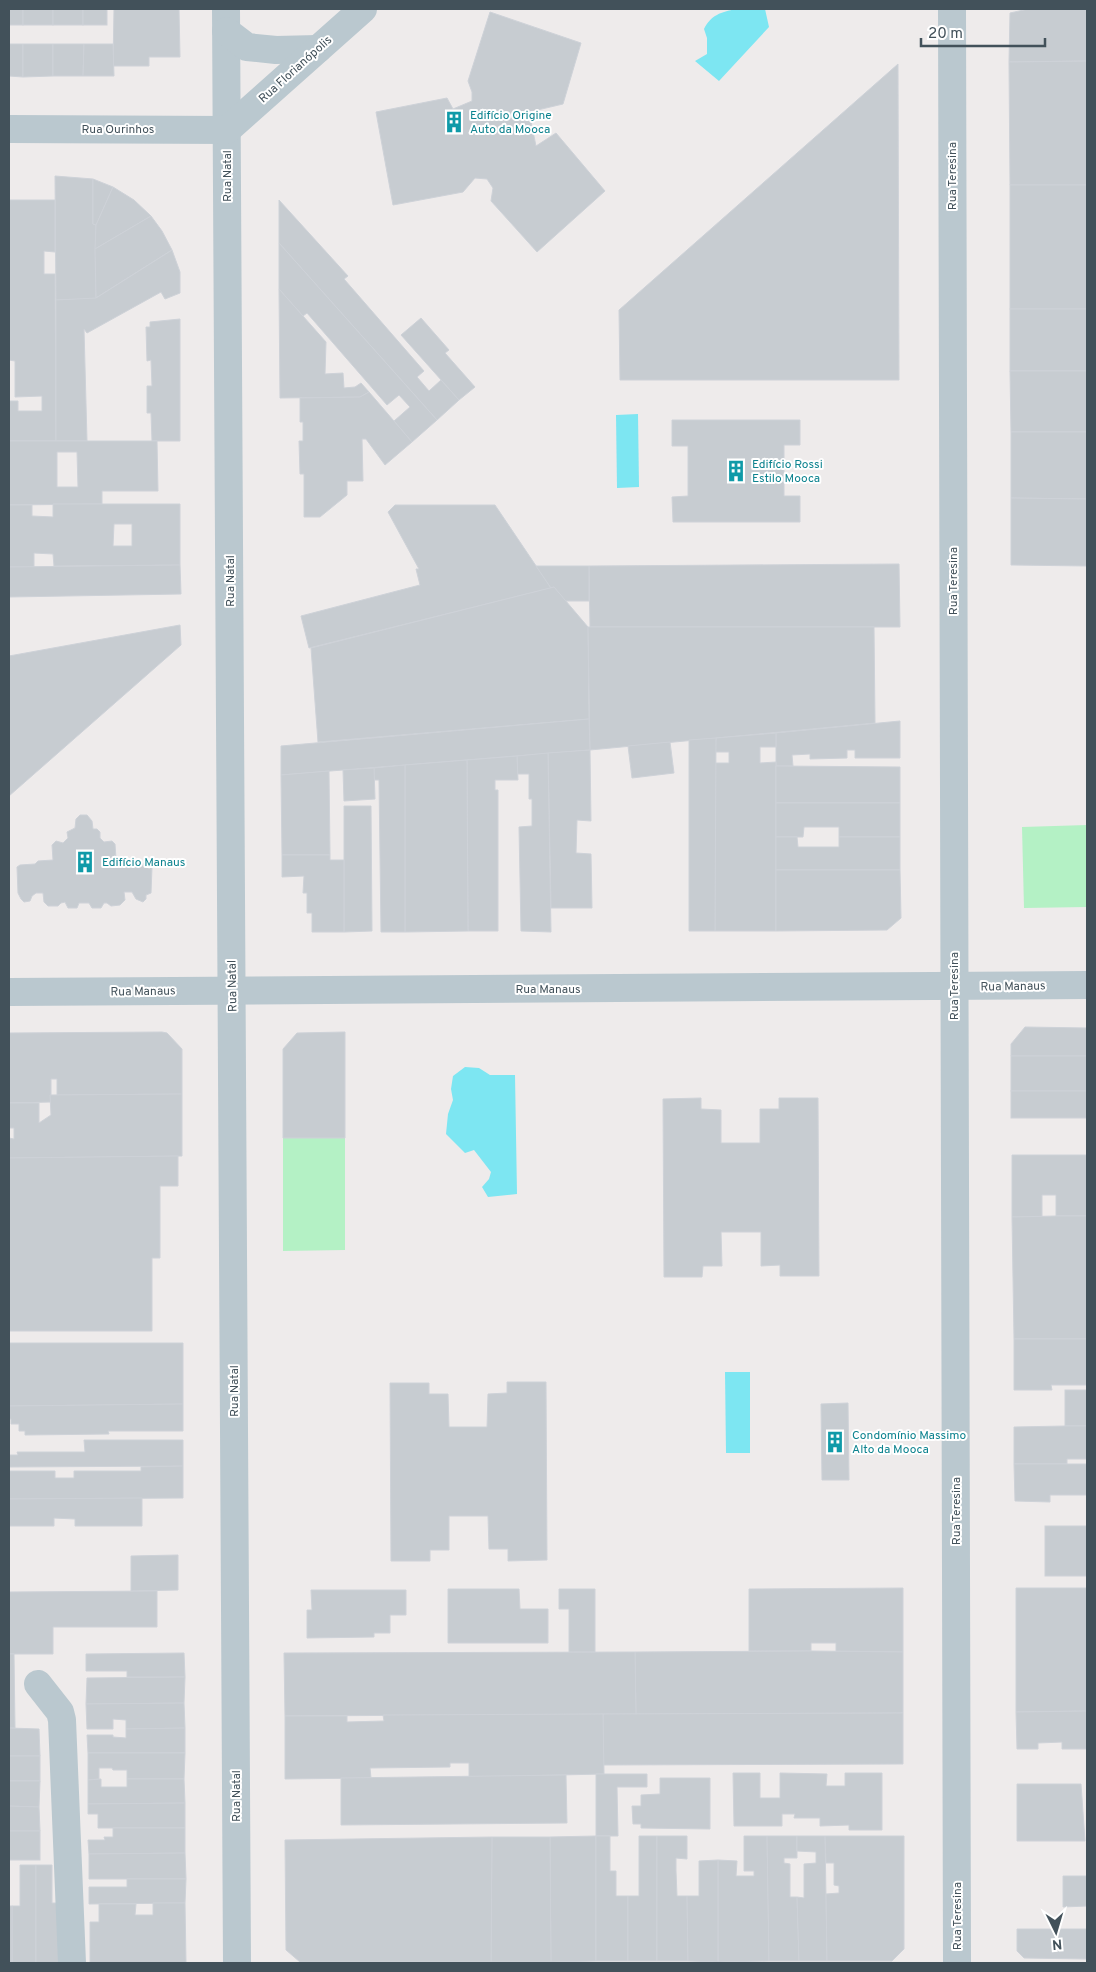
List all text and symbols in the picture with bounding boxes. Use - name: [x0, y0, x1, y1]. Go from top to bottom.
- scale bar: [921, 15, 1045, 47]
- text: 20 m: [928, 25, 963, 44]
- street label: Rua Florianópolis: [256, 33, 336, 107]
- place label: Edifício Origine Auto da Mooca: [470, 108, 552, 138]
- building icon: Edifício Origine Auto da Mooca: [441, 109, 467, 135]
- street label: Rua Ourinhos: [82, 122, 154, 138]
- street label: Rua Teresina: [945, 142, 961, 210]
- street label: Rua Natal: [220, 150, 236, 202]
- place label: Edifício Rossi Estilo Mooca: [752, 457, 823, 487]
- building icon: Edifício Rossi Estilo Mooca: [723, 458, 749, 484]
- street label: Rua Teresina: [946, 547, 962, 615]
- street label: Rua Natal: [223, 555, 239, 607]
- building icon: Edifício Manaus: [72, 849, 98, 875]
- place label: Edifício Manaus: [102, 855, 185, 871]
- street label: Rua Teresina: [947, 952, 963, 1020]
- street label: Rua Natal: [225, 960, 241, 1012]
- street label: Rua Manaus: [980, 978, 1046, 996]
- street label: Rua Manaus: [515, 982, 581, 998]
- street label: Rua Manaus: [110, 983, 176, 1001]
- street label: Rua Natal: [227, 1365, 243, 1417]
- place label: Condomínio Massimo Alto da Mooca: [852, 1428, 967, 1458]
- building icon: Condomínio Massimo Alto da Mooca: [822, 1429, 848, 1455]
- street label: Rua Teresina: [949, 1477, 965, 1545]
- street label: Rua Natal: [229, 1770, 245, 1822]
- street label: Rua Teresina: [950, 1882, 966, 1950]
- north arrow: [1031, 1907, 1081, 1957]
- text: N: [1051, 1935, 1063, 1952]

